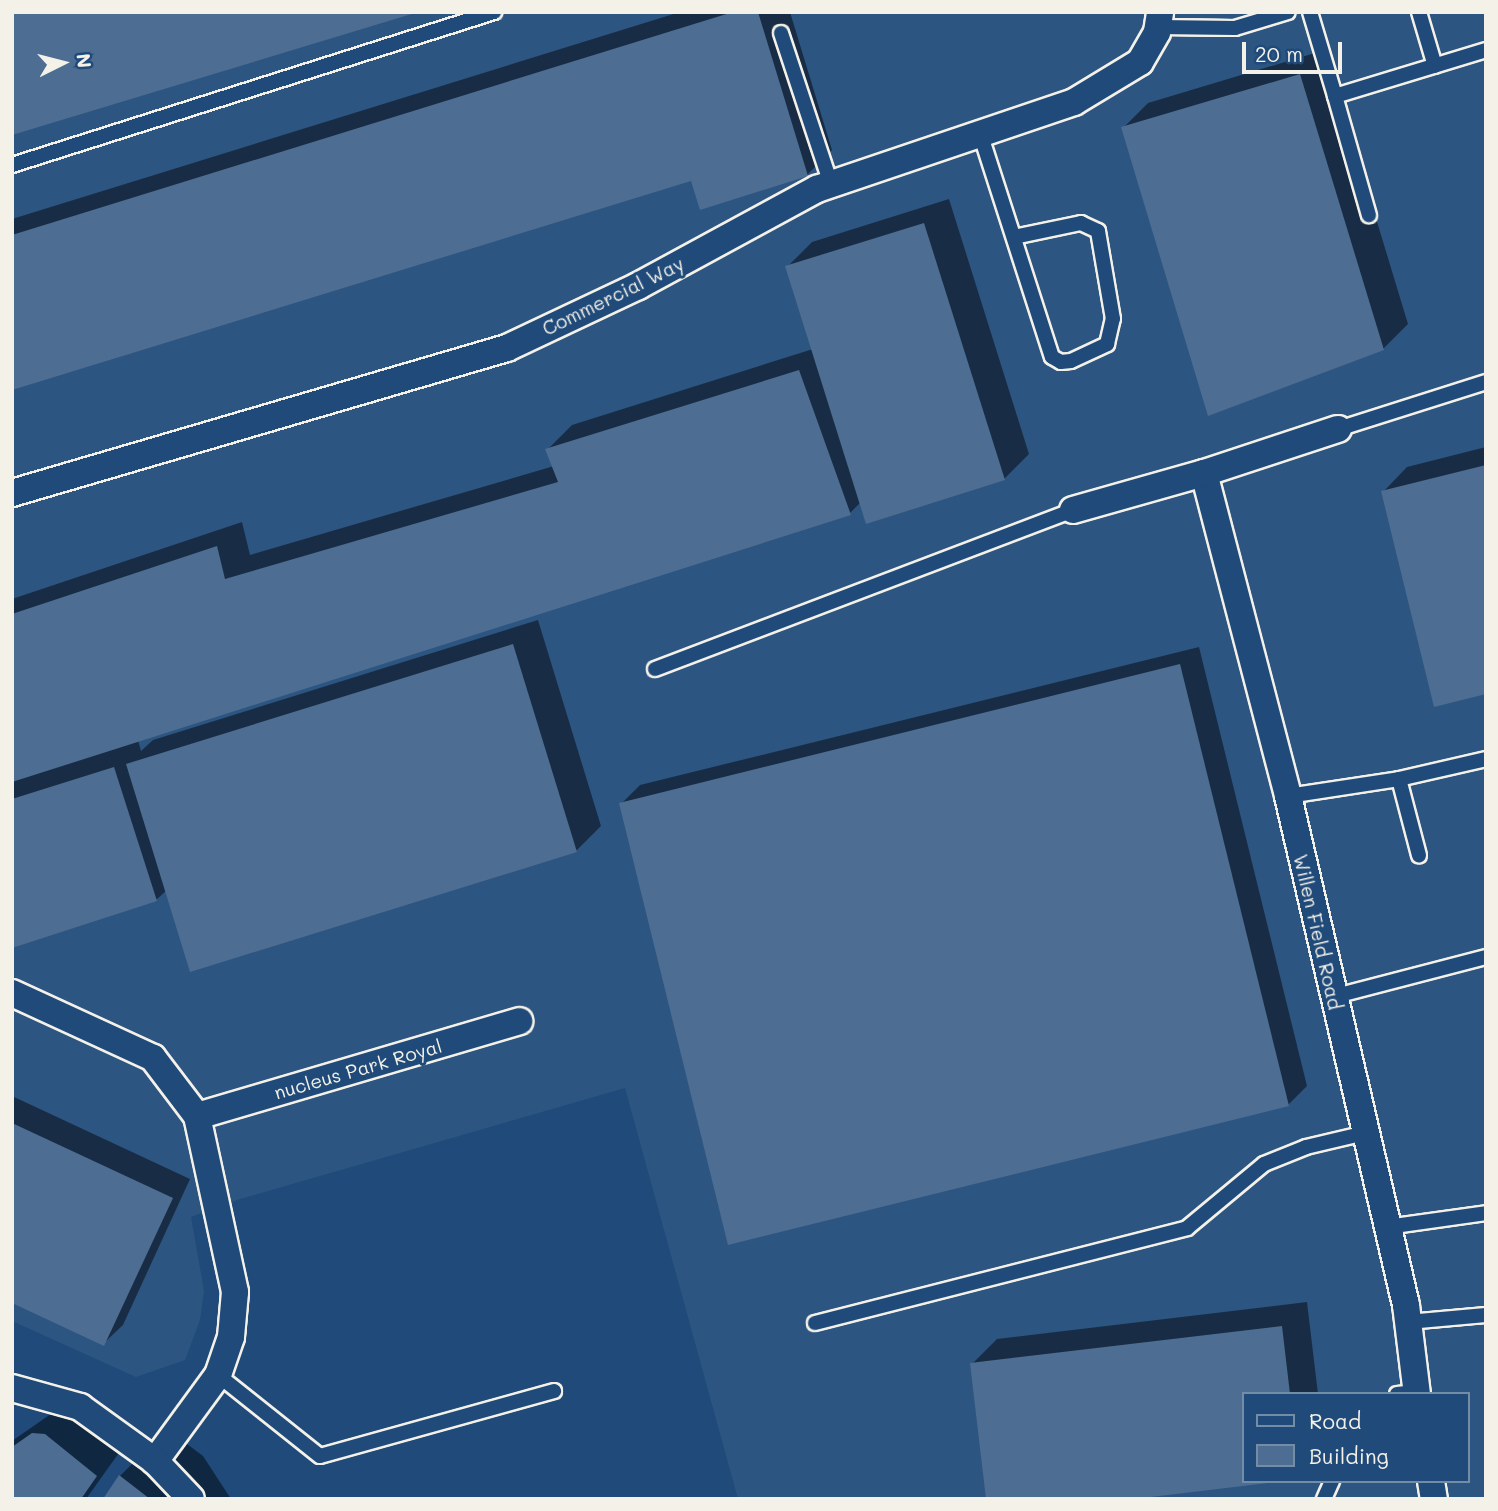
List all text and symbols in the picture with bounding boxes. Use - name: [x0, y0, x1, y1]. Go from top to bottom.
- north arrow: [28, 28, 98, 98]
- scale bar: [1246, 28, 1346, 72]
- text: 20 m: [1255, 40, 1303, 67]
- text: N: [71, 52, 98, 69]
- street label: Commercial Way: [539, 252, 687, 340]
- street label: Willen Field Road: [1289, 852, 1347, 1012]
- street label: nucleus Park Royal: [271, 1034, 445, 1104]
- legend: [1242, 1392, 1470, 1483]
- text: Road: [1309, 1407, 1361, 1434]
- text: Building: [1309, 1442, 1389, 1469]

